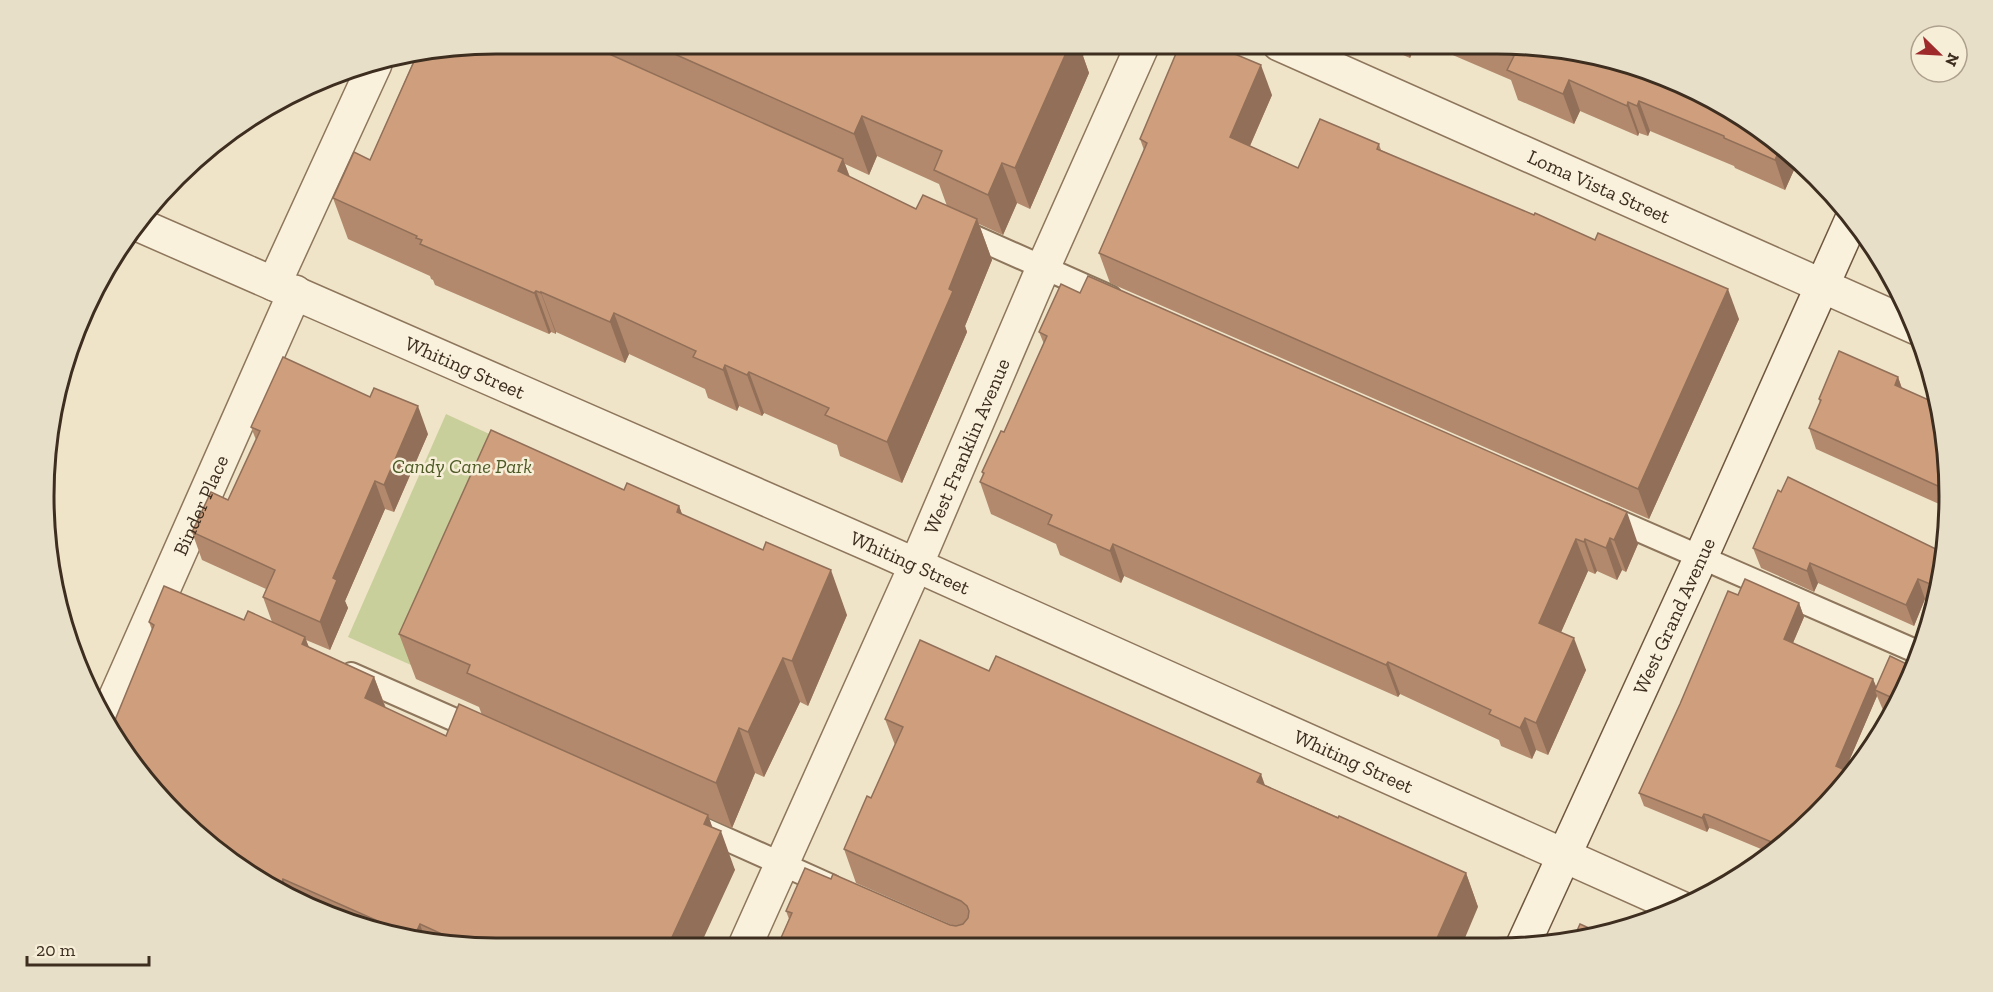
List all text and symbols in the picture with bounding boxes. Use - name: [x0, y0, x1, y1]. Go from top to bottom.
- north arrow: [1909, 24, 1969, 84]
- text: N: [1941, 50, 1963, 69]
- street label: Loma Vista Street: [1524, 144, 1674, 229]
- street label: Whiting Street: [401, 331, 529, 404]
- street label: West Franklin Avenue: [919, 355, 1015, 538]
- street label: Binder Place: [168, 451, 233, 559]
- park label: Candy Cane Park: [392, 454, 532, 478]
- street label: Whiting Street: [847, 526, 974, 600]
- street label: West Grand Avenue: [1628, 534, 1720, 698]
- street label: Whiting Street: [1290, 724, 1418, 799]
- scale bar: [27, 929, 148, 967]
- text: 20 m: [36, 939, 76, 961]

